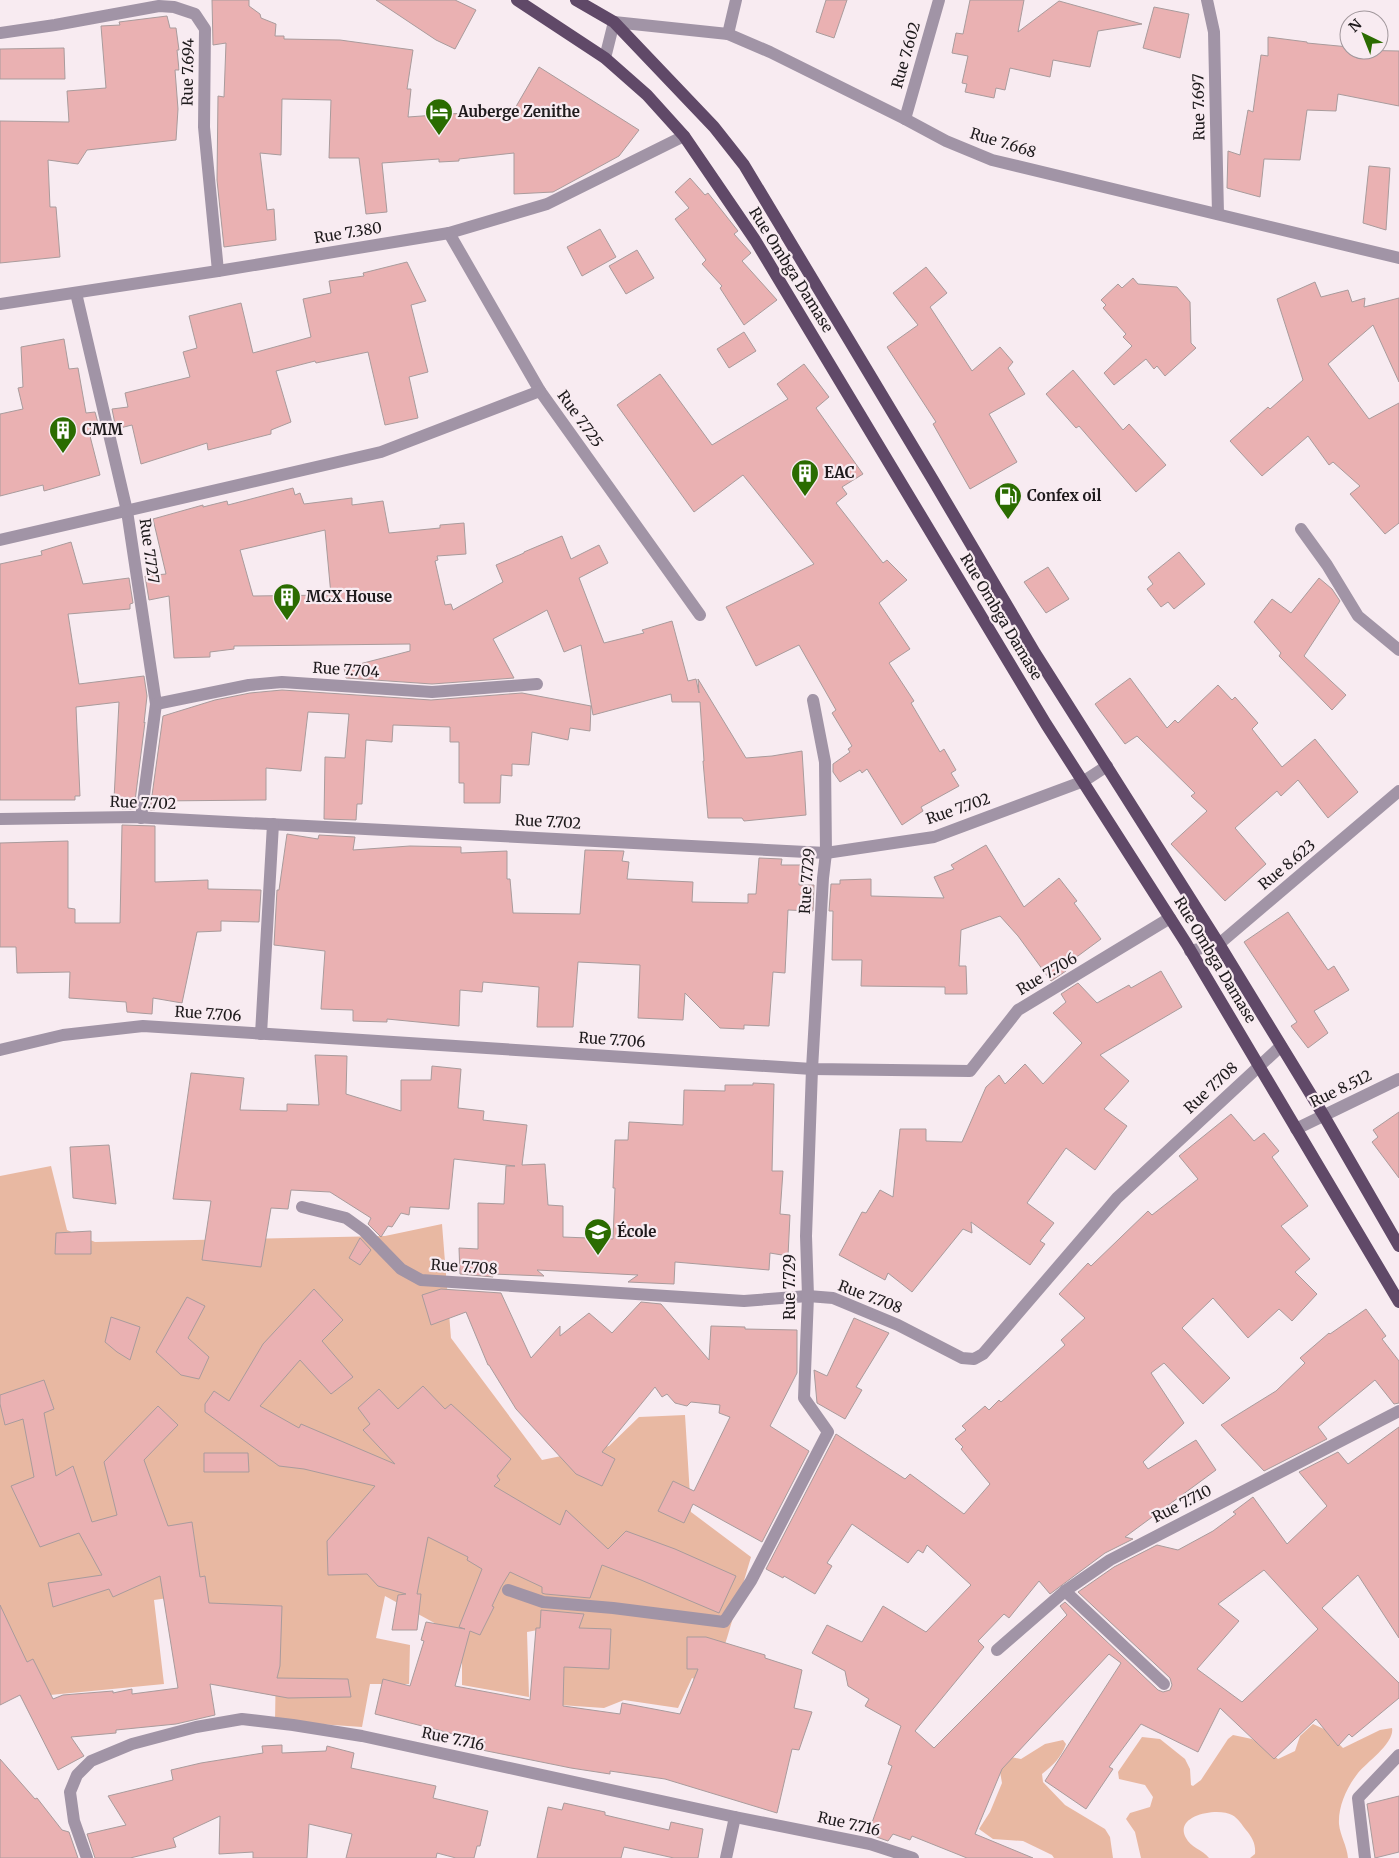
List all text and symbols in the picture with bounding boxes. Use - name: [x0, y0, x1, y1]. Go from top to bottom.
- north arrow: [1339, 10, 1389, 60]
- text: N: [1345, 15, 1365, 36]
- street label: Rue 7.602: [887, 19, 924, 90]
- street label: Rue 7.694: [177, 38, 198, 106]
- street label: Rue 7.697: [1188, 73, 1209, 141]
- hotel icon: Auberge Zenithe: [424, 97, 454, 136]
- place label: Auberge Zenithe: [457, 102, 580, 121]
- street label: Rue 7.668: [968, 123, 1039, 162]
- street label: Rue Ombga Damase: [745, 204, 838, 336]
- street label: Rue 7.380: [313, 218, 383, 247]
- street label: Rue 7.725: [553, 387, 607, 451]
- building icon: CMM: [48, 415, 78, 454]
- place label: CMM: [82, 420, 123, 439]
- building icon: EAC: [790, 458, 820, 497]
- place label: EAC: [824, 463, 855, 482]
- fuel station icon: Confex oil: [993, 481, 1023, 520]
- place label: Confex oil: [1027, 486, 1101, 505]
- street label: Rue 7.727: [136, 517, 164, 585]
- street label: Rue Ombga Damase: [956, 550, 1047, 683]
- building icon: MCX House: [272, 582, 302, 621]
- place label: MCX House: [306, 587, 392, 606]
- street label: Rue 7.704: [312, 658, 380, 681]
- street label: Rue 7.702: [923, 789, 992, 828]
- street label: Rue 7.702: [109, 792, 177, 813]
- street label: Rue 7.702: [514, 810, 582, 833]
- street label: Rue 8.623: [1254, 835, 1319, 894]
- street label: Rue 7.729: [795, 847, 818, 915]
- street label: Rue Ombga Damase: [1170, 893, 1261, 1026]
- street label: Rue 7.706: [1013, 948, 1080, 999]
- street label: Rue 7.706: [174, 1002, 242, 1025]
- street label: Rue 7.706: [578, 1028, 646, 1051]
- street label: Rue 7.708: [1180, 1058, 1242, 1117]
- street label: Rue 8.512: [1307, 1065, 1375, 1112]
- school or university icon: École: [583, 1217, 613, 1256]
- place label: École: [617, 1221, 656, 1241]
- street label: Rue 7.729: [780, 1254, 799, 1320]
- street label: Rue 7.708: [430, 1255, 498, 1278]
- street label: Rue 7.708: [836, 1276, 905, 1317]
- street label: Rue 7.710: [1149, 1480, 1215, 1527]
- street label: Rue 7.716: [420, 1723, 486, 1754]
- street label: Rue 7.716: [816, 1807, 882, 1840]

